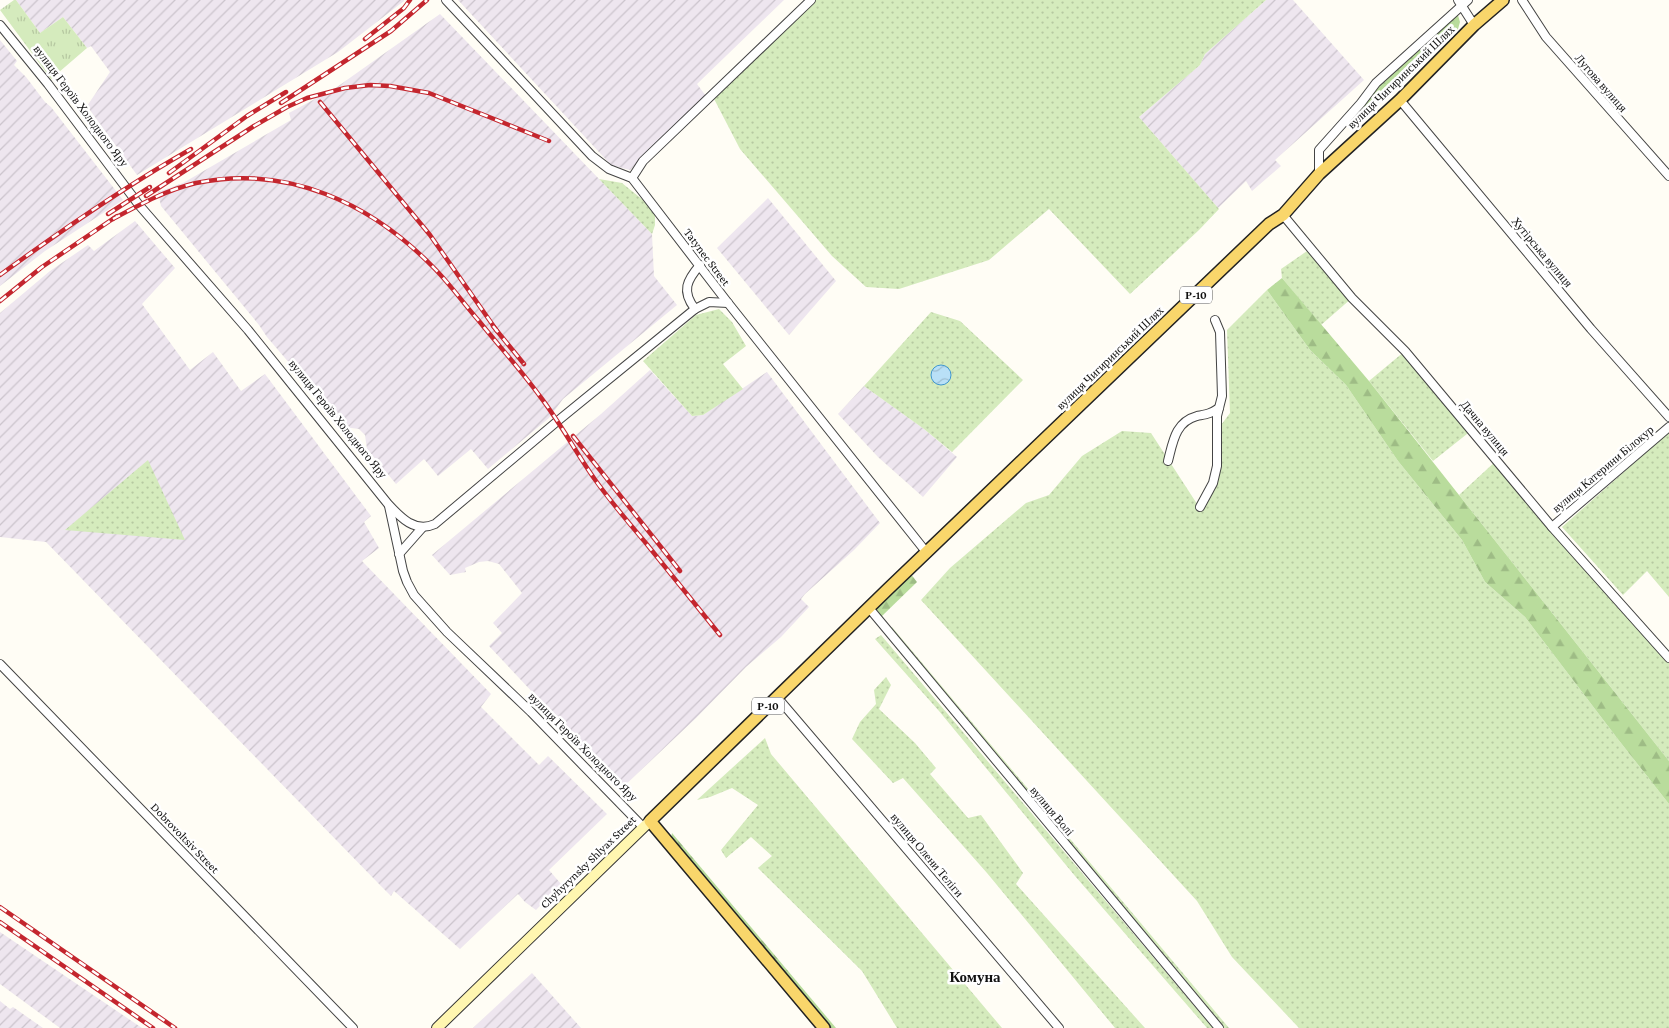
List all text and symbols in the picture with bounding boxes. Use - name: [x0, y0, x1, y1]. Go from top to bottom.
- street label: вулиця Чигиринський Шлях: [1345, 22, 1457, 132]
- street label: вулиця Героїв Холодного Яру: [31, 42, 131, 170]
- street label: Лугова вулиця: [1572, 51, 1630, 115]
- street label: Хутірська вулиця: [1509, 214, 1576, 290]
- street label: Tatynec Street: [681, 226, 734, 289]
- road number: Р-10: [1180, 286, 1212, 304]
- street label: вулиця Чигиринський Шлях: [1054, 303, 1166, 413]
- street label: вулиця Героїв Холодного Яру: [286, 357, 390, 481]
- street label: Дачна вулиця: [1458, 397, 1513, 459]
- street label: вулиця Катерини Білокур: [1549, 422, 1657, 516]
- street label: вулиця Героїв Холодного Яру: [526, 690, 640, 804]
- road number: Р-10: [752, 698, 784, 714]
- street label: вулиця Волі: [1027, 783, 1077, 839]
- street label: Dobrovoltsiv Street: [148, 800, 223, 877]
- street label: вулиця Олени Теліги: [888, 810, 967, 900]
- street label: Chyhyrynsky Shlyax Street: [537, 812, 639, 911]
- district label: Комуна: [949, 969, 1001, 985]

